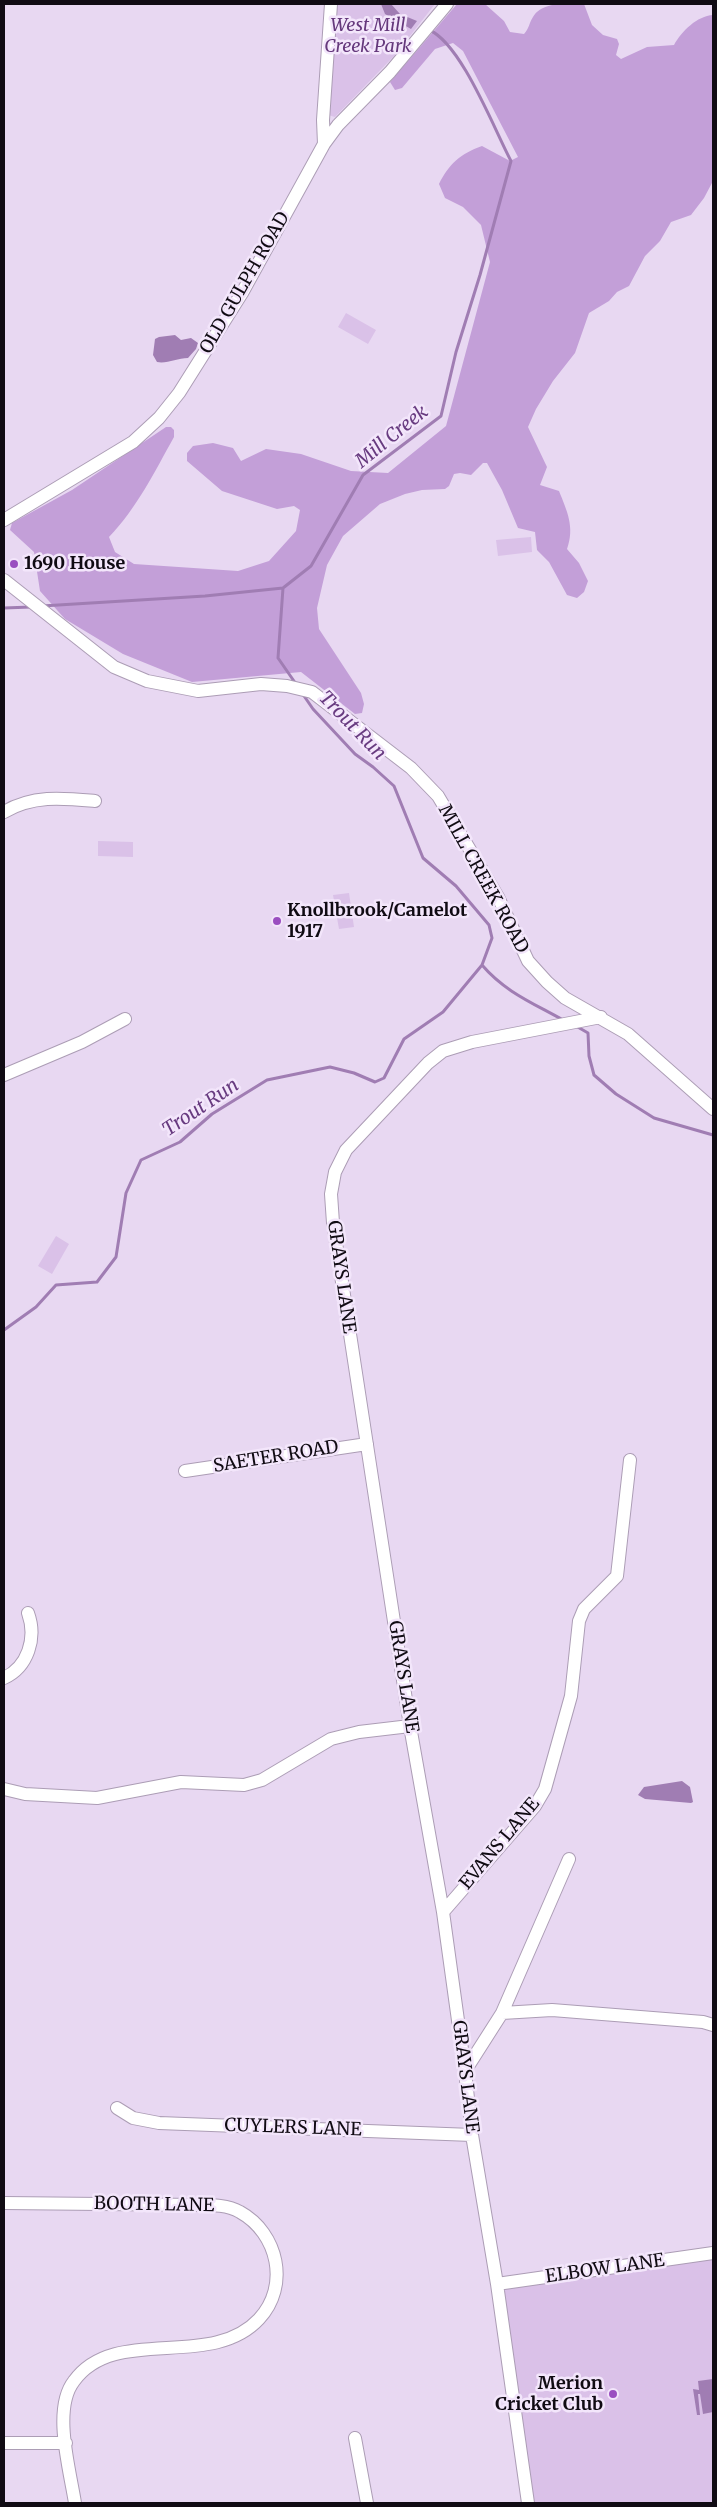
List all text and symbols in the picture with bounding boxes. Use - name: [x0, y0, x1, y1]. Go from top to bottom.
- park label: West Mill Creek Park: [324, 15, 412, 58]
- street label: OLD GULPH ROAD: [196, 208, 294, 358]
- water label: Mill Creek: [351, 401, 433, 473]
- place label: 1690 House: [24, 553, 125, 575]
- marker: 1690 House: [8, 558, 20, 570]
- water label: Trout Run: [314, 687, 390, 765]
- street label: MILL CREEK ROAD: [433, 801, 533, 957]
- place label: Knollbrook/Camelot 1917: [287, 900, 467, 942]
- marker: Knollbrook/Camelot 1917: [271, 915, 283, 927]
- water label: Trout Run: [159, 1074, 243, 1142]
- street label: GRAYS LANE: [322, 1219, 360, 1335]
- street label: SAETER ROAD: [212, 1436, 340, 1478]
- street label: GRAYS LANE: [383, 1619, 423, 1735]
- street label: EVANS LANE: [455, 1794, 545, 1894]
- street label: GRAYS LANE: [447, 2019, 483, 2135]
- street label: CUYLERS LANE: [224, 2115, 362, 2141]
- street label: BOOTH LANE: [94, 2193, 214, 2217]
- street label: ELBOW LANE: [544, 2250, 666, 2288]
- place label: Merion Cricket Club: [495, 2373, 603, 2416]
- marker: Merion Cricket Club: [607, 2388, 619, 2400]

